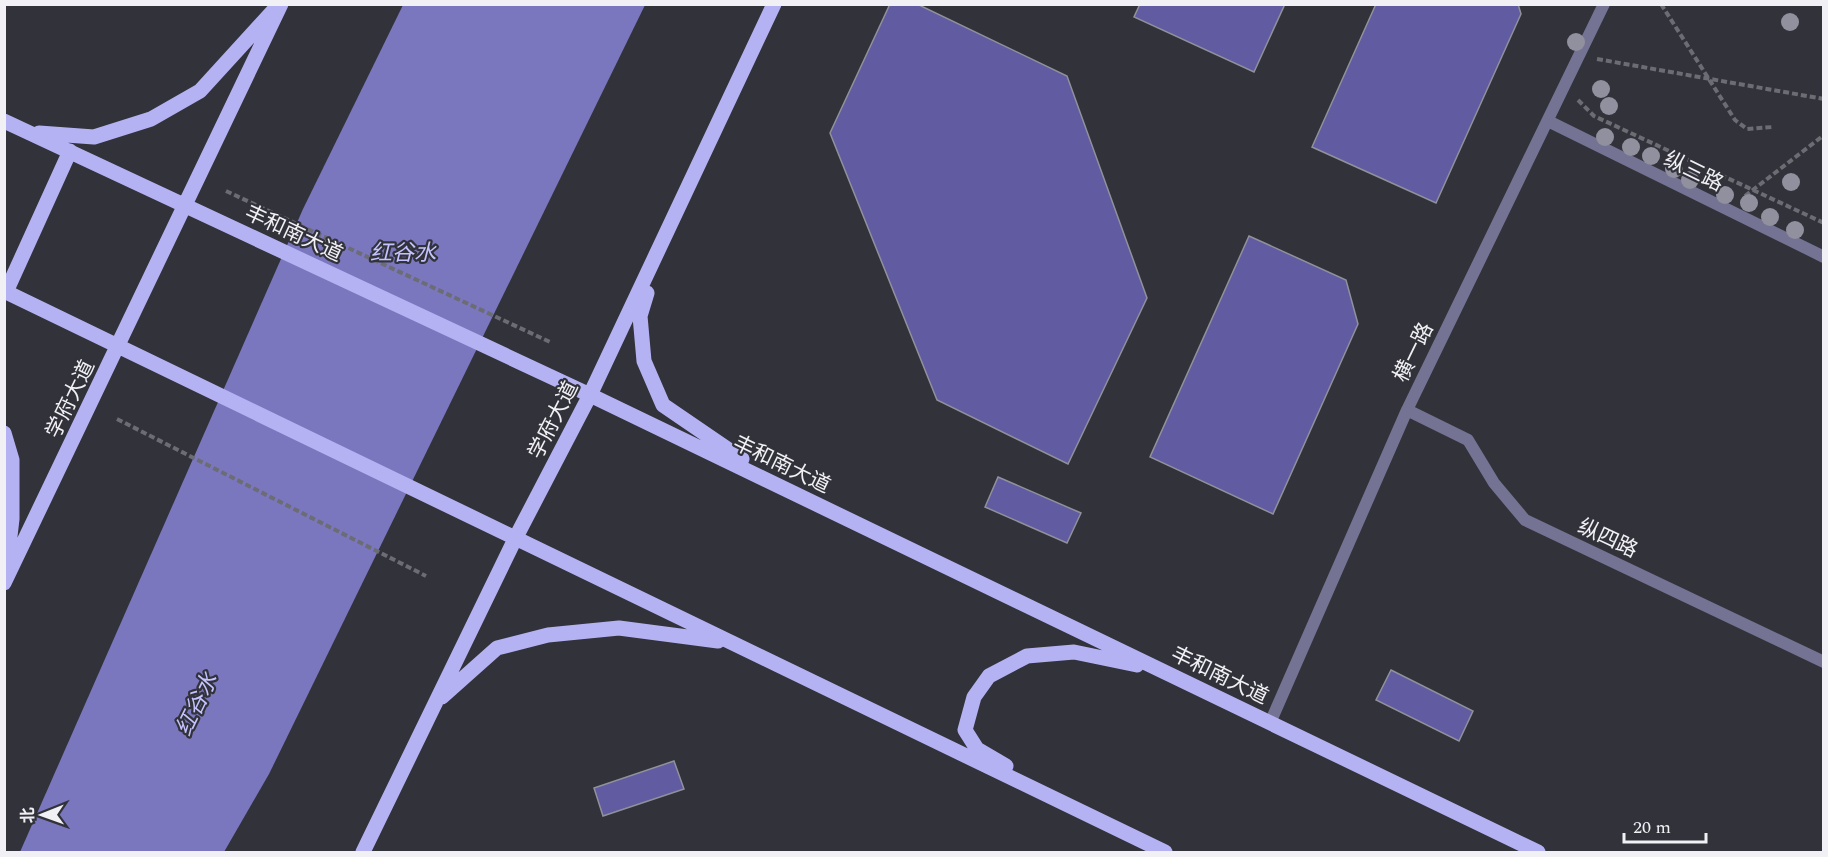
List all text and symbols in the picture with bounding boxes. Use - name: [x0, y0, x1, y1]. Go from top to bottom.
- street label: 纵三路: [1658, 144, 1729, 200]
- street label: 丰和南大道: [239, 197, 348, 271]
- water label: 红谷水: [370, 237, 437, 270]
- street label: 横一路: [1386, 317, 1442, 388]
- street label: 学府大道: [38, 355, 104, 444]
- street label: 学府大道: [521, 376, 587, 465]
- street label: 丰和南大道: [727, 428, 836, 502]
- street label: 纵四路: [1572, 511, 1643, 567]
- street label: 丰和南大道: [1165, 639, 1274, 713]
- water label: 红谷水: [168, 667, 227, 742]
- north arrow: [12, 785, 72, 845]
- scale bar: [1624, 806, 1706, 844]
- text: 北: [16, 807, 40, 823]
- text: 20 m: [1633, 814, 1671, 841]

